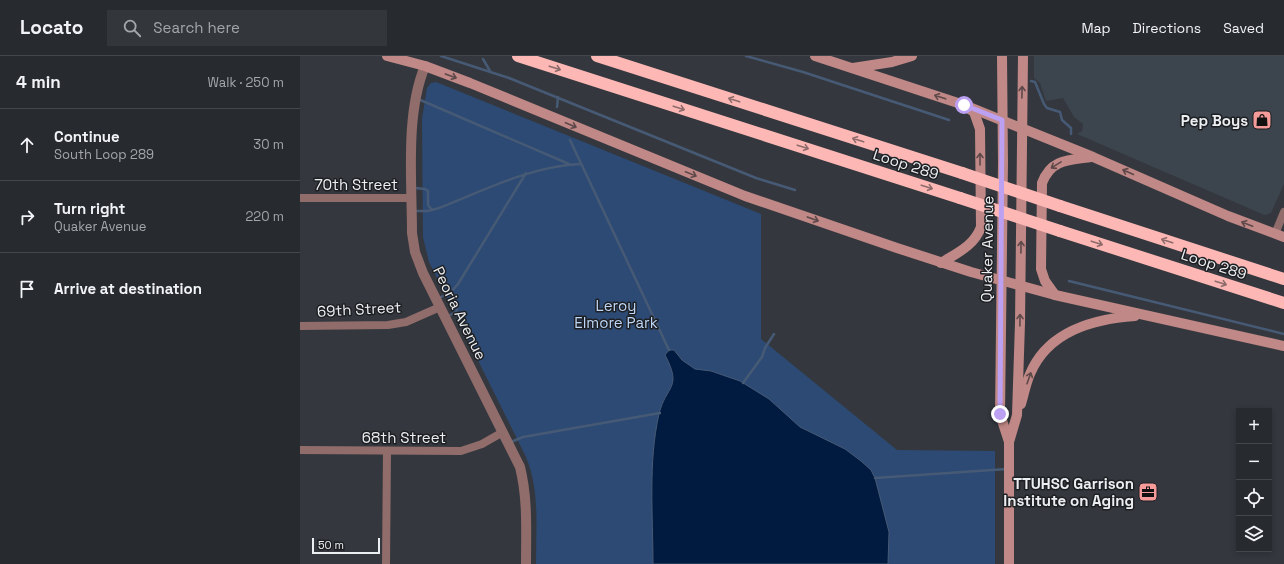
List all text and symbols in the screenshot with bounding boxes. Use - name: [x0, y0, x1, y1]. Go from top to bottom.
- search box: [107, 10, 387, 46]
- text: Locato: [20, 15, 83, 40]
- icon: search: [121, 17, 143, 39]
- text: Search here: [153, 18, 240, 37]
- text: Map: [1081, 19, 1111, 37]
- text: Directions: [1133, 19, 1201, 37]
- text: Saved: [1223, 19, 1264, 37]
- one-way arrow: [549, 65, 562, 72]
- text: 4 min: [16, 71, 61, 93]
- one-way arrow: [444, 72, 456, 80]
- text: Walk · 250 m: [208, 74, 284, 91]
- one-way arrow: [1019, 86, 1026, 99]
- one-way arrow: [933, 93, 946, 100]
- one-way arrow: [728, 96, 741, 103]
- route start: [955, 96, 973, 114]
- one-way arrow: [672, 105, 685, 112]
- shop icon: Pep Boys: [1251, 109, 1273, 131]
- place label: Pep Boys: [1181, 111, 1248, 130]
- one-way arrow: [565, 122, 577, 129]
- text: Continue: [54, 127, 120, 146]
- icon: ahead: [16, 134, 38, 156]
- text: 30 m: [253, 136, 284, 153]
- one-way arrow: [851, 136, 864, 143]
- one-way arrow: [797, 144, 809, 152]
- street label: Loop 289: [871, 144, 941, 184]
- text: South Loop 289: [54, 146, 154, 163]
- one-way arrow: [976, 153, 984, 166]
- one-way arrow: [1051, 161, 1062, 169]
- one-way arrow: [1123, 168, 1135, 175]
- one-way arrow: [685, 171, 697, 178]
- street label: 70th Street: [314, 175, 398, 194]
- one-way arrow: [920, 184, 933, 191]
- street label: Quaker Avenue: [977, 195, 997, 303]
- text: Turn right: [54, 199, 125, 218]
- icon: right: [16, 206, 38, 228]
- text: 220 m: [245, 208, 284, 225]
- one-way arrow: [807, 216, 820, 223]
- text: Quaker Avenue: [54, 218, 146, 235]
- one-way arrow: [1242, 219, 1254, 227]
- one-way arrow: [1161, 237, 1174, 244]
- one-way arrow: [1091, 240, 1104, 247]
- one-way arrow: [1017, 241, 1025, 254]
- street label: Loop 289: [1179, 244, 1249, 284]
- street label: Peoria Avenue: [429, 263, 491, 363]
- icon: arrive: [16, 278, 38, 300]
- text: Arrive at destination: [54, 279, 202, 298]
- one-way arrow: [1214, 280, 1227, 287]
- park label: Leroy Elmore Park: [574, 296, 658, 332]
- street label: 69th Street: [316, 297, 402, 321]
- one-way arrow: [1016, 314, 1024, 327]
- one-way arrow: [1026, 372, 1033, 385]
- route end: [991, 405, 1009, 423]
- map controls: [1236, 408, 1272, 552]
- button: +: [1236, 408, 1272, 444]
- street label: 68th Street: [362, 428, 446, 447]
- button: −: [1236, 444, 1272, 480]
- place label: TTUHSC Garrison Institute on Aging: [1003, 474, 1134, 510]
- button: locate: [1236, 480, 1272, 516]
- office icon: TTUHSC Garrison Institute on Aging: [1137, 481, 1159, 503]
- button: layers: [1236, 516, 1272, 552]
- scale bar: [312, 536, 380, 555]
- text: 50 m: [318, 538, 344, 552]

